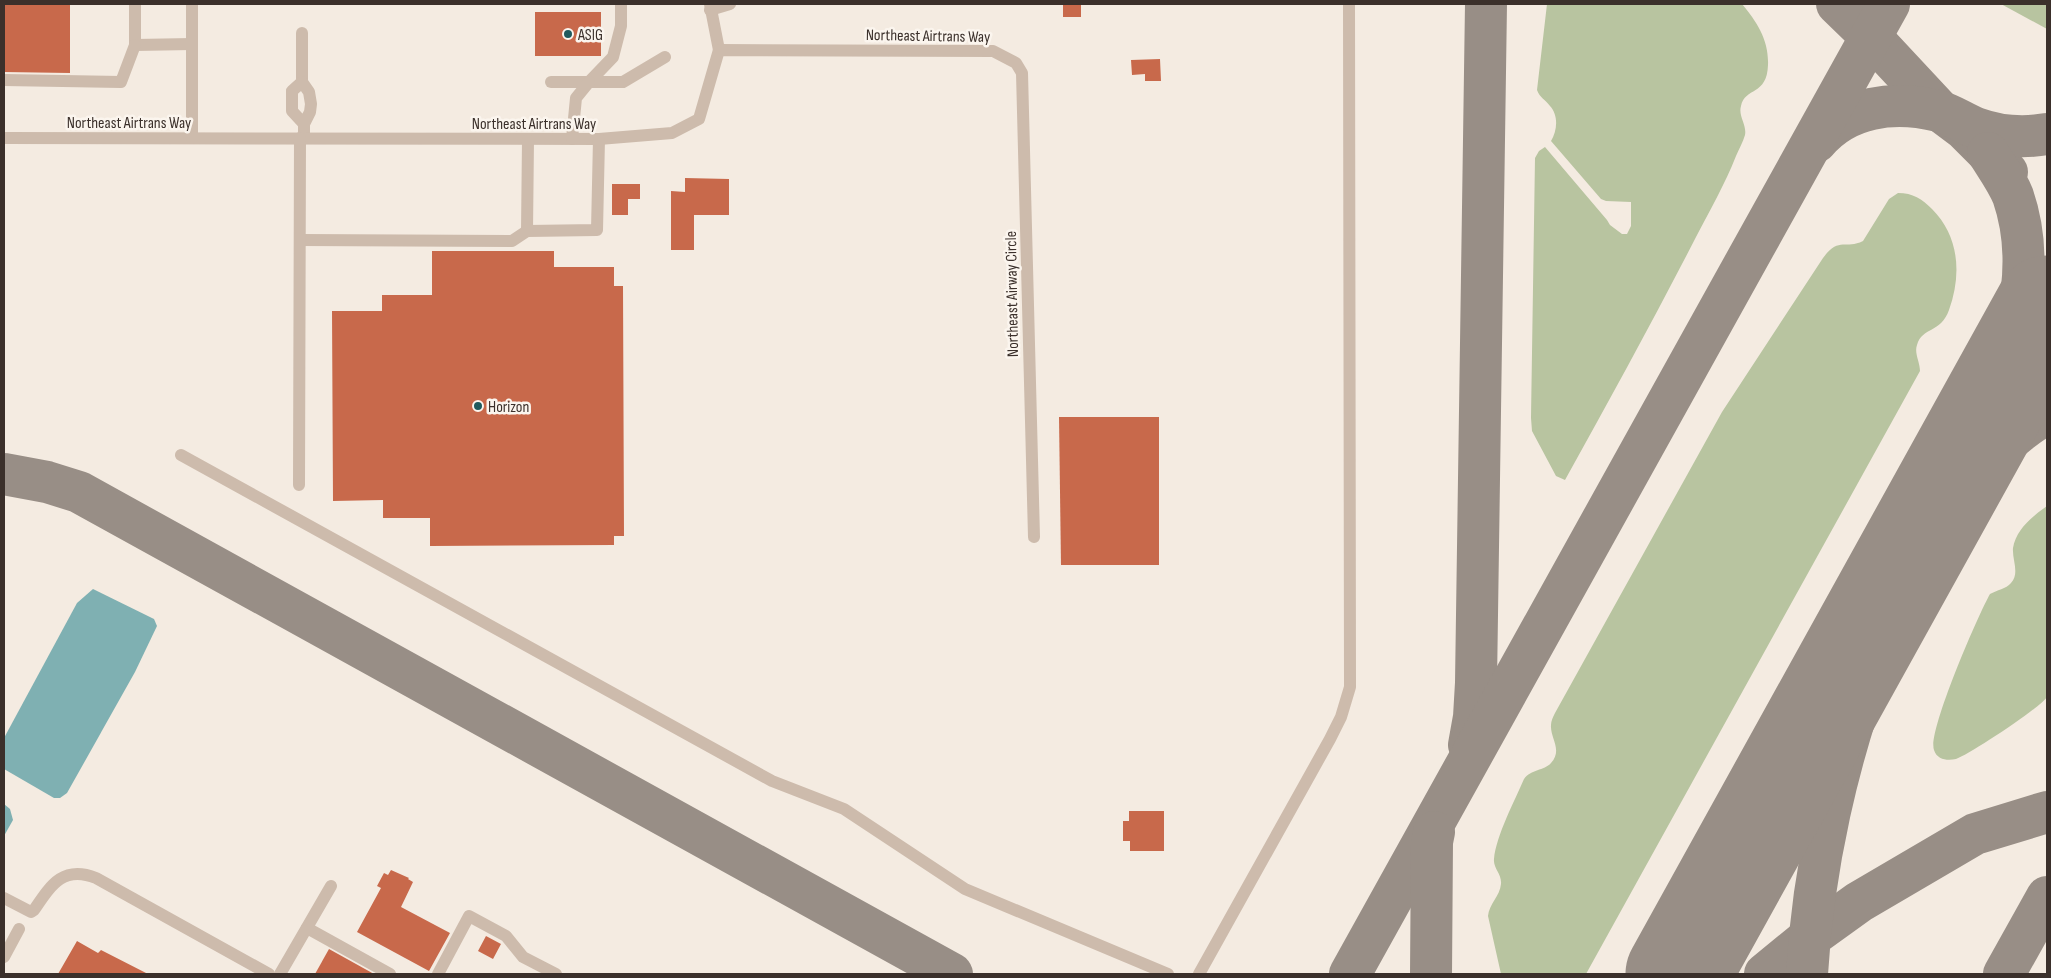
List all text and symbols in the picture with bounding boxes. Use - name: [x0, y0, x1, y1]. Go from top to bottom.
- place label: ASIG: [577, 26, 603, 45]
- street label: Northeast Airtrans Way: [866, 26, 990, 47]
- marker: ASIG: [562, 28, 574, 40]
- street label: Northeast Airtrans Way: [67, 114, 191, 133]
- street label: Northeast Airtrans Way: [472, 115, 596, 134]
- street label: Northeast Airway Circle: [1002, 231, 1023, 357]
- place label: Horizon: [488, 398, 529, 417]
- marker: Horizon: [472, 400, 484, 412]

